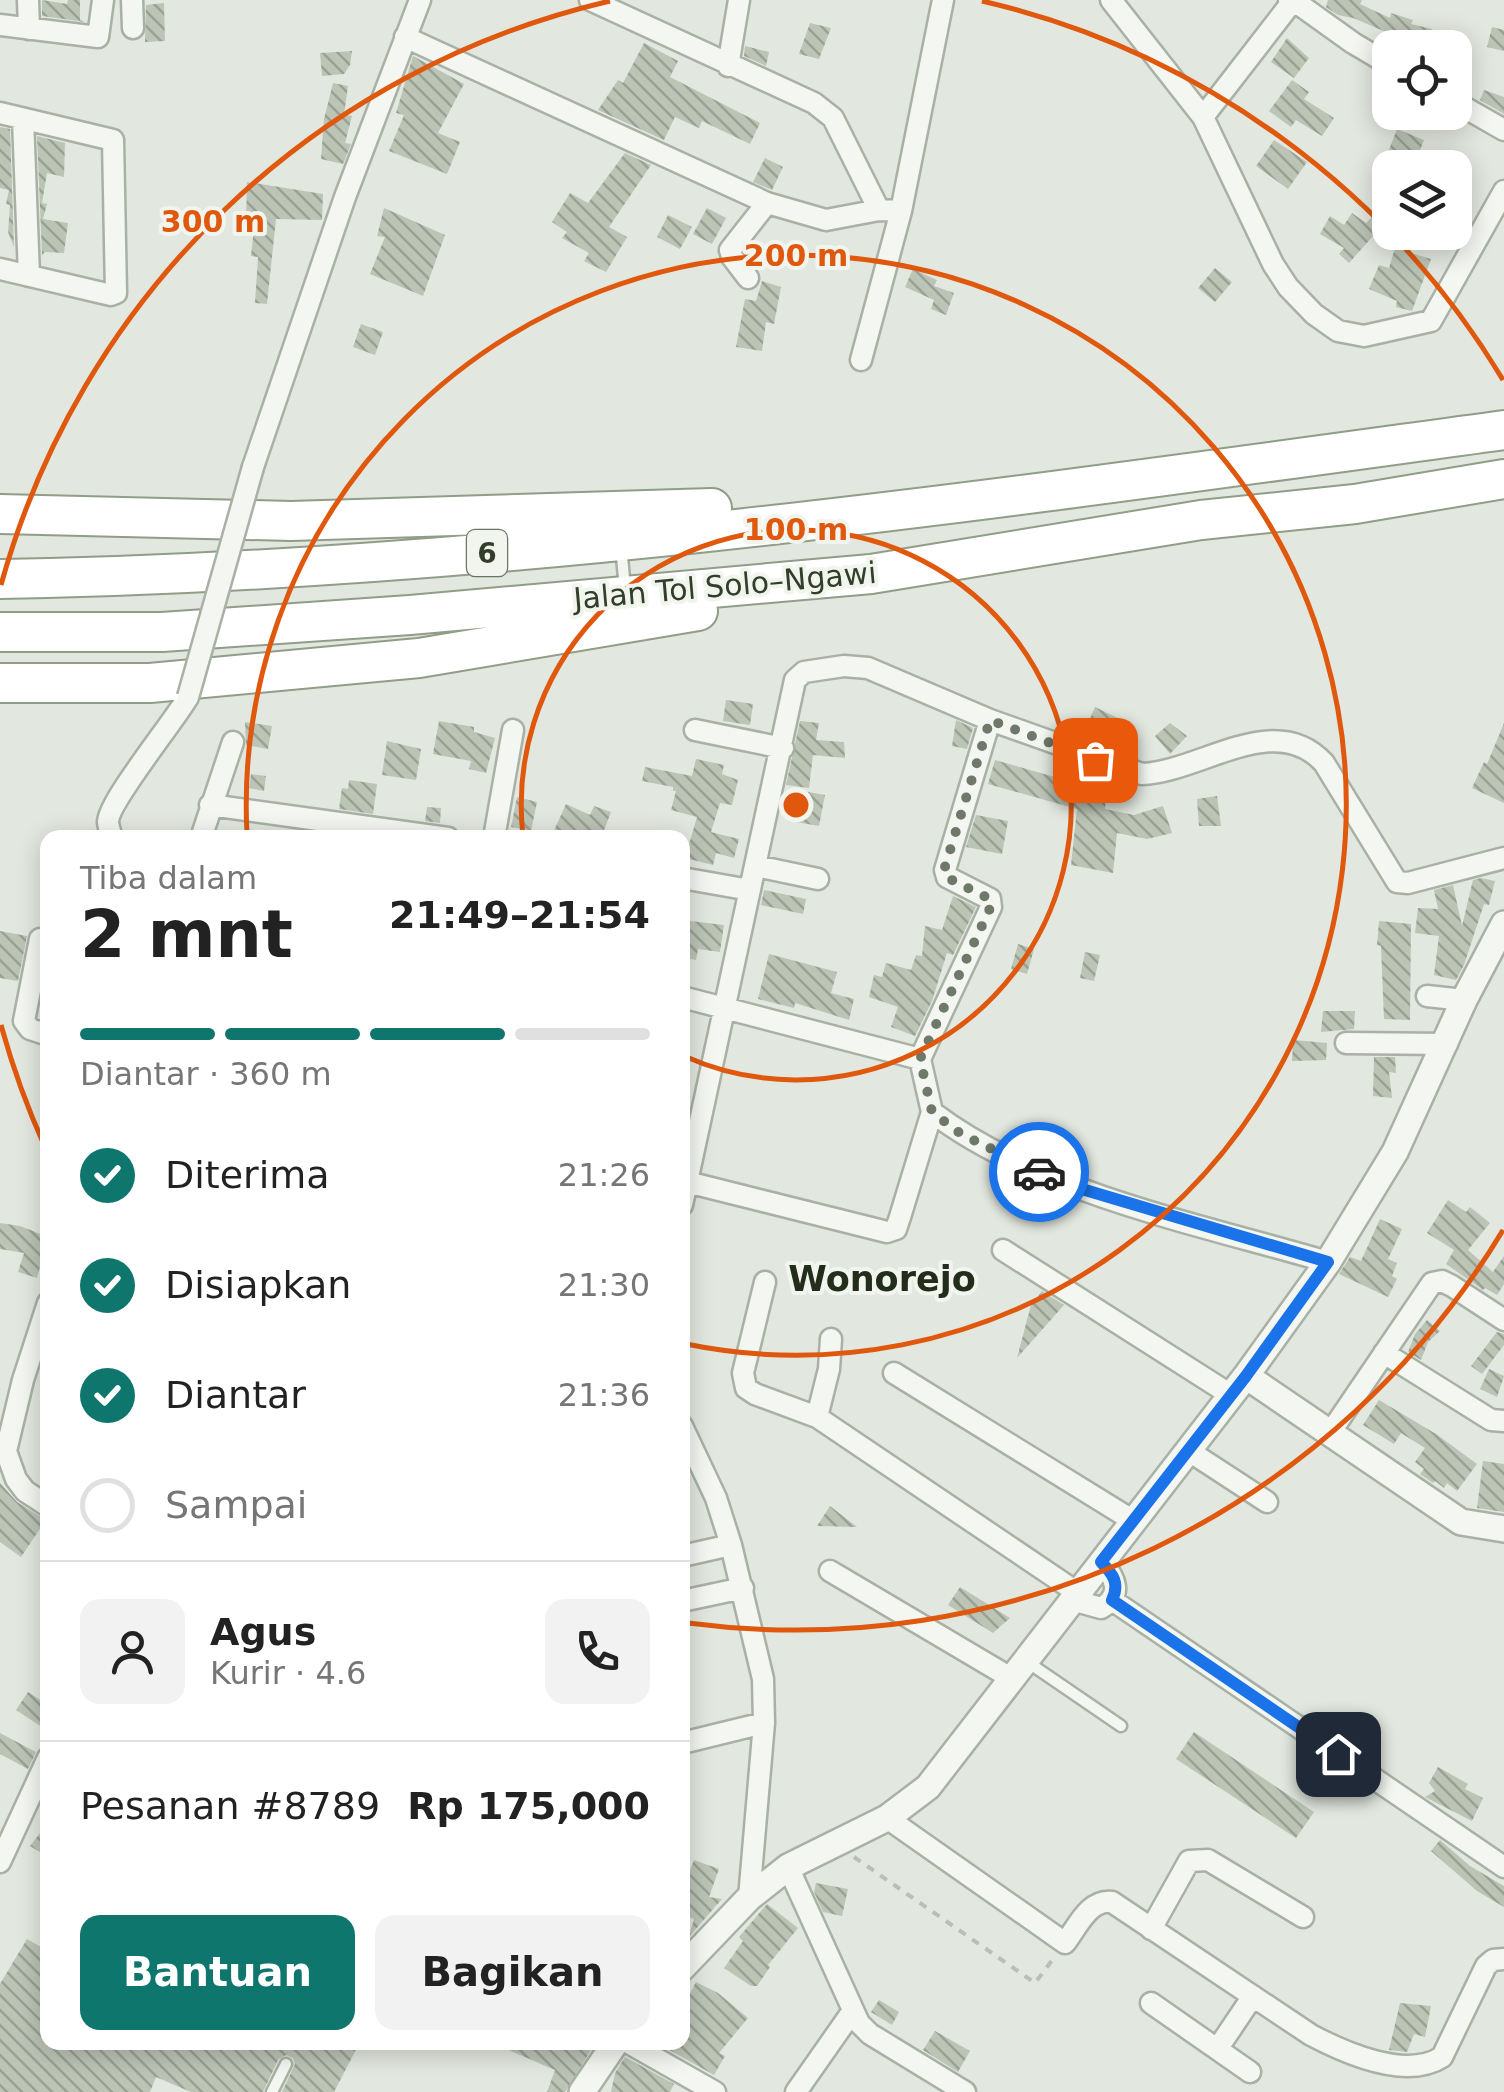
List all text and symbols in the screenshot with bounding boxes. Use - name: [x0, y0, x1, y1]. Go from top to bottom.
- map controls: [1372, 30, 1472, 250]
- button: locate: [1372, 30, 1472, 130]
- button: layers: [1372, 150, 1472, 250]
- text: 300 m: [161, 204, 265, 239]
- text: 200 m: [744, 238, 848, 273]
- text: 100 m: [744, 512, 848, 547]
- road number: 6: [467, 530, 507, 576]
- street label: Jalan Tol Solo–Ngawi: [570, 555, 878, 616]
- pin: [1053, 718, 1138, 803]
- icon: bag: [1068, 733, 1123, 788]
- centre of rings: [778, 787, 814, 823]
- text: Tiba dalam: [80, 859, 257, 897]
- text: 21:49–21:54: [389, 893, 650, 937]
- text: 2 mnt: [80, 897, 293, 972]
- text: Diantar · 360 m: [80, 1055, 332, 1093]
- courier: [989, 1122, 1089, 1222]
- icon: car: [1012, 1145, 1067, 1200]
- icon: check: [80, 1148, 135, 1203]
- text: Diterima: [165, 1153, 330, 1197]
- text: 21:26: [558, 1156, 650, 1194]
- icon: check: [80, 1258, 135, 1313]
- district label: Wonorejo: [788, 1259, 976, 1299]
- text: Disiapkan: [165, 1263, 351, 1307]
- text: 21:30: [558, 1266, 650, 1304]
- icon: check: [80, 1368, 135, 1423]
- text: Diantar: [165, 1373, 306, 1417]
- text: 21:36: [558, 1376, 650, 1414]
- text: Sampai: [165, 1483, 307, 1527]
- button: person: [80, 1599, 185, 1704]
- button: phone: [545, 1599, 650, 1704]
- text: Agus: [210, 1610, 316, 1654]
- text: Kurir · 4.6: [210, 1654, 366, 1692]
- pin: [1296, 1712, 1381, 1797]
- icon: home: [1311, 1727, 1366, 1782]
- text: Pesanan #8789: [80, 1784, 380, 1828]
- text: Rp 175,000: [407, 1784, 650, 1828]
- button: Bantuan: [80, 1915, 355, 2030]
- button: Bagikan: [375, 1915, 650, 2030]

